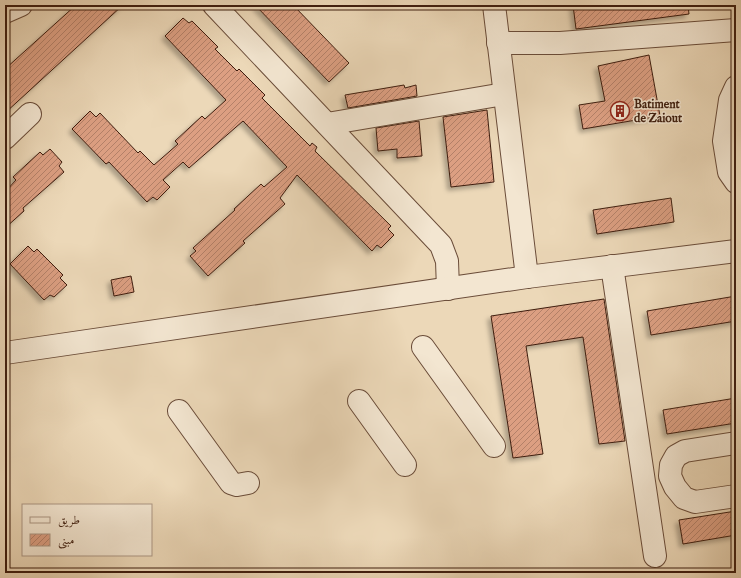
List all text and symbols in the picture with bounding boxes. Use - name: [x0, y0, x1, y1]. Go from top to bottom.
- place label: Batiment de Zaiout: [634, 97, 683, 126]
- building icon: Batiment de Zaiout: [609, 100, 631, 122]
- legend: [22, 504, 152, 556]
- text: طريق: [58, 513, 80, 528]
- text: مبنى: [58, 533, 74, 549]

